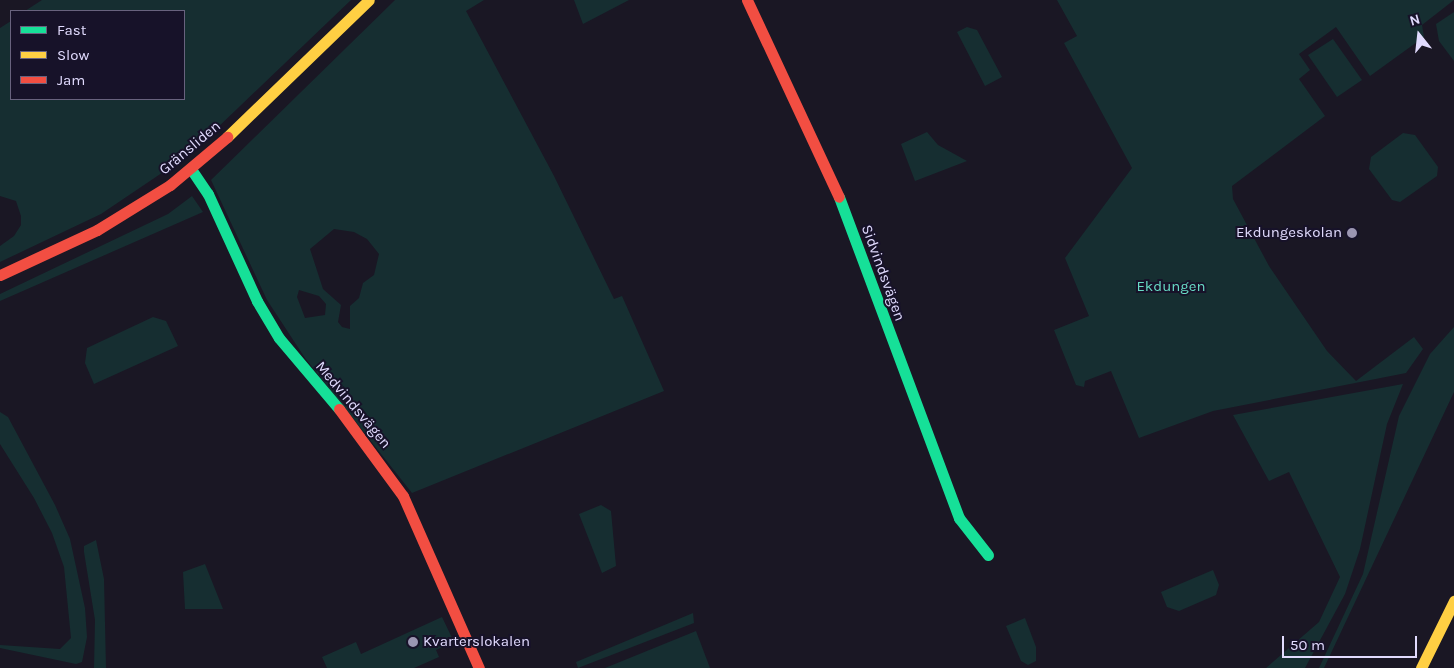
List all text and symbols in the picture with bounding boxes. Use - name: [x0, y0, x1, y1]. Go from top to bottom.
- legend: [10, 10, 185, 100]
- north arrow: [1394, 10, 1444, 60]
- text: N: [1408, 11, 1422, 30]
- text: Fast: [57, 21, 86, 39]
- text: Slow: [57, 46, 89, 64]
- text: Jam: [57, 71, 85, 89]
- street label: Gränsliden: [156, 117, 224, 179]
- street label: Sidvindsvägen: [857, 222, 909, 324]
- place label: Ekdungeskolan: [1236, 224, 1342, 242]
- marker: Ekdungeskolan: [1346, 227, 1358, 239]
- park label: Ekdungen: [1136, 278, 1206, 296]
- street label: Medvindsvägen: [311, 358, 395, 452]
- scale bar: [1284, 626, 1419, 658]
- place label: Kvarterslokalen: [423, 633, 530, 651]
- marker: Kvarterslokalen: [407, 636, 419, 648]
- text: 50 m: [1290, 636, 1325, 654]

